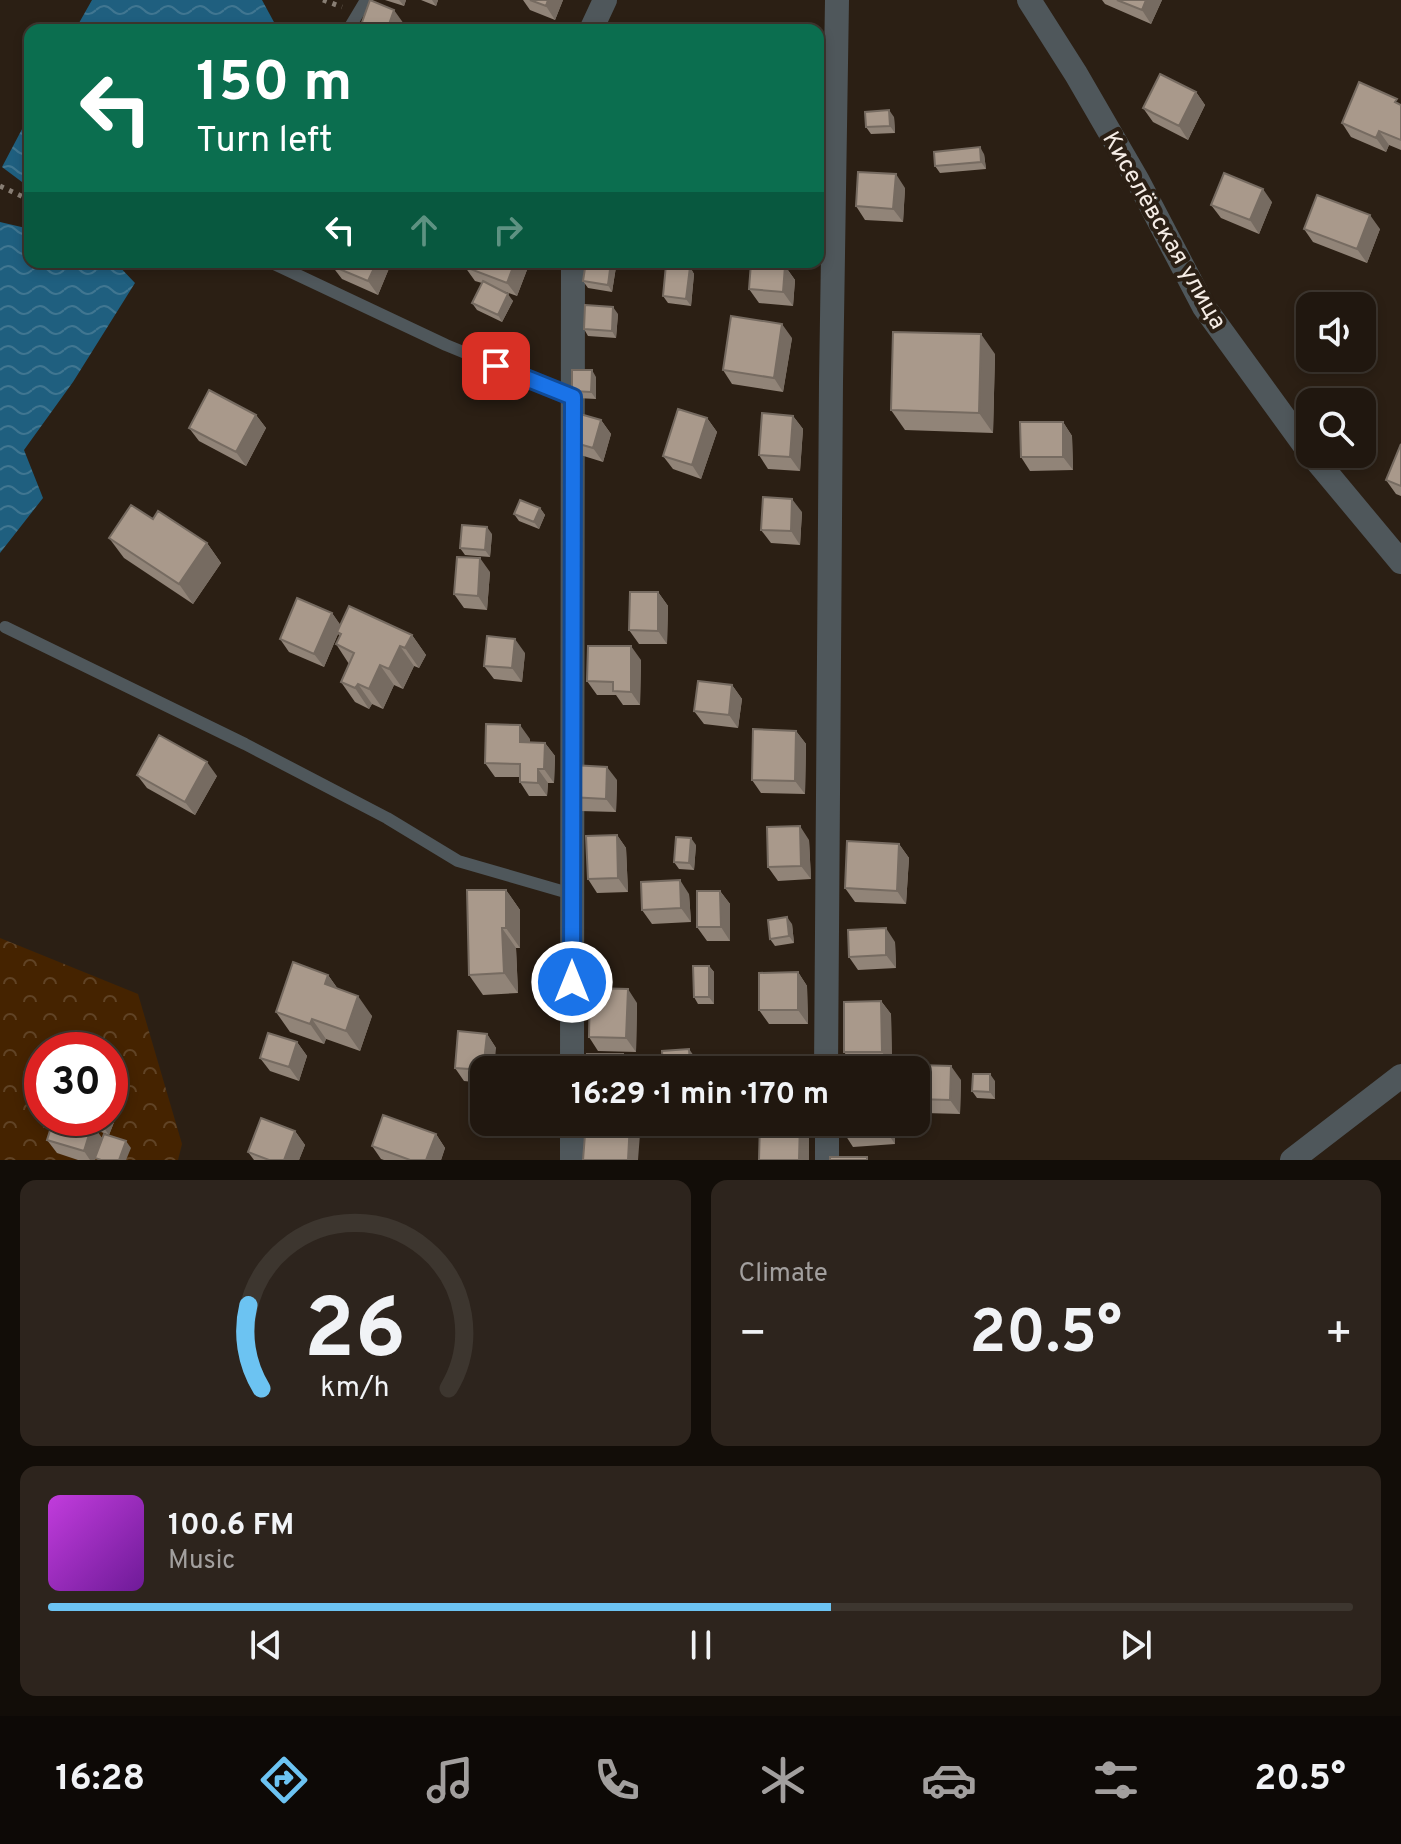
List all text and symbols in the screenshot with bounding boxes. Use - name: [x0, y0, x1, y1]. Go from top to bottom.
- text: 150 m: [196, 50, 352, 120]
- icon: left: [64, 56, 168, 160]
- text: Turn left: [196, 119, 333, 165]
- street label: Киселёвская улица: [1094, 127, 1232, 335]
- icon: left: [318, 208, 362, 252]
- icon: ahead: [402, 208, 446, 252]
- icon: right: [486, 208, 530, 252]
- map controls: [1296, 292, 1376, 468]
- button: sound: [1296, 292, 1376, 372]
- pin: [462, 332, 530, 400]
- icon: arrive: [474, 344, 518, 388]
- button: search: [1296, 388, 1376, 468]
- position arrow: [530, 940, 614, 1024]
- speed limit sign: 30: [24, 1032, 128, 1136]
- text: 16:29 · 1 min · 170 m: [571, 1077, 829, 1114]
- text: Climate: [739, 1258, 828, 1291]
- text: 26: [304, 1282, 406, 1387]
- text: 20.5°: [970, 1298, 1122, 1374]
- text: −: [739, 1308, 767, 1364]
- text: +: [1325, 1308, 1353, 1364]
- text: km/h: [321, 1371, 390, 1407]
- text: 100.6 FM: [168, 1508, 294, 1545]
- text: Music: [168, 1545, 235, 1578]
- icon: previous: [244, 1623, 288, 1667]
- icon: pause: [679, 1623, 723, 1667]
- icon: next: [1114, 1623, 1158, 1667]
- icon: directions: [256, 1752, 312, 1808]
- icon: music: [422, 1752, 478, 1808]
- icon: phone: [589, 1752, 645, 1808]
- icon: climate: [755, 1752, 811, 1808]
- icon: car: [921, 1752, 977, 1808]
- icon: filters: [1088, 1752, 1144, 1808]
- text: 16:28: [55, 1757, 145, 1803]
- text: 20.5°: [1254, 1757, 1346, 1803]

